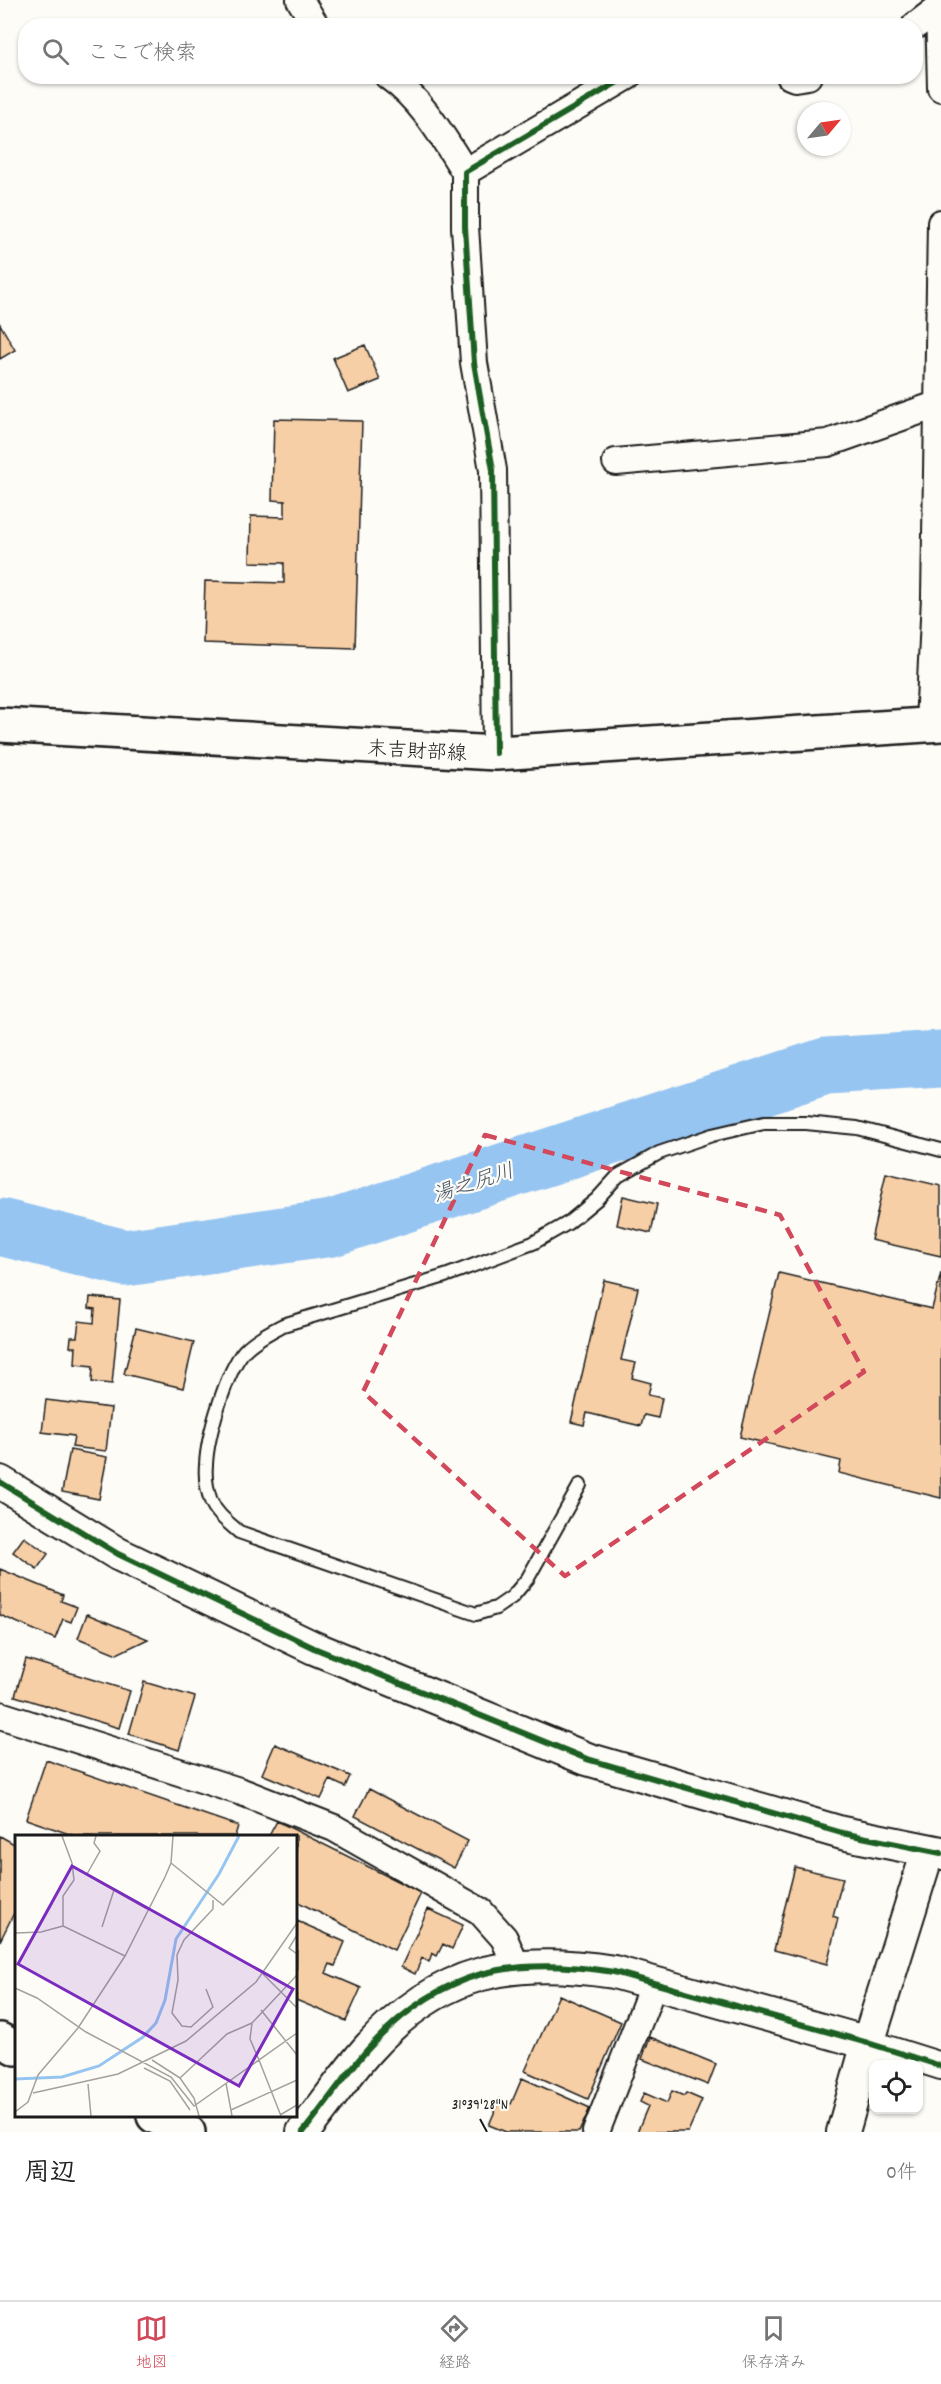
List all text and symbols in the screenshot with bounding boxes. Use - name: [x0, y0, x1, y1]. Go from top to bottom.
- search box: [18, 18, 923, 84]
- icon: search: [39, 35, 72, 68]
- text: ここで検索: [87, 39, 197, 70]
- north arrow: [797, 102, 851, 156]
- street label: 末吉財部線: [366, 736, 468, 770]
- water label: 湯之尻川: [429, 1158, 519, 1212]
- inset map: [15, 1835, 297, 2117]
- map controls: [869, 2060, 923, 2114]
- button: locate: [869, 2060, 923, 2114]
- text: 31°39'28"N: [452, 2095, 508, 2117]
- text: 周辺: [24, 2156, 76, 2193]
- text: 0件: [886, 2160, 917, 2188]
- tab: 地図: [135, 2312, 168, 2375]
- tab: 経路: [438, 2312, 471, 2375]
- tab: 保存済み: [742, 2312, 806, 2375]

